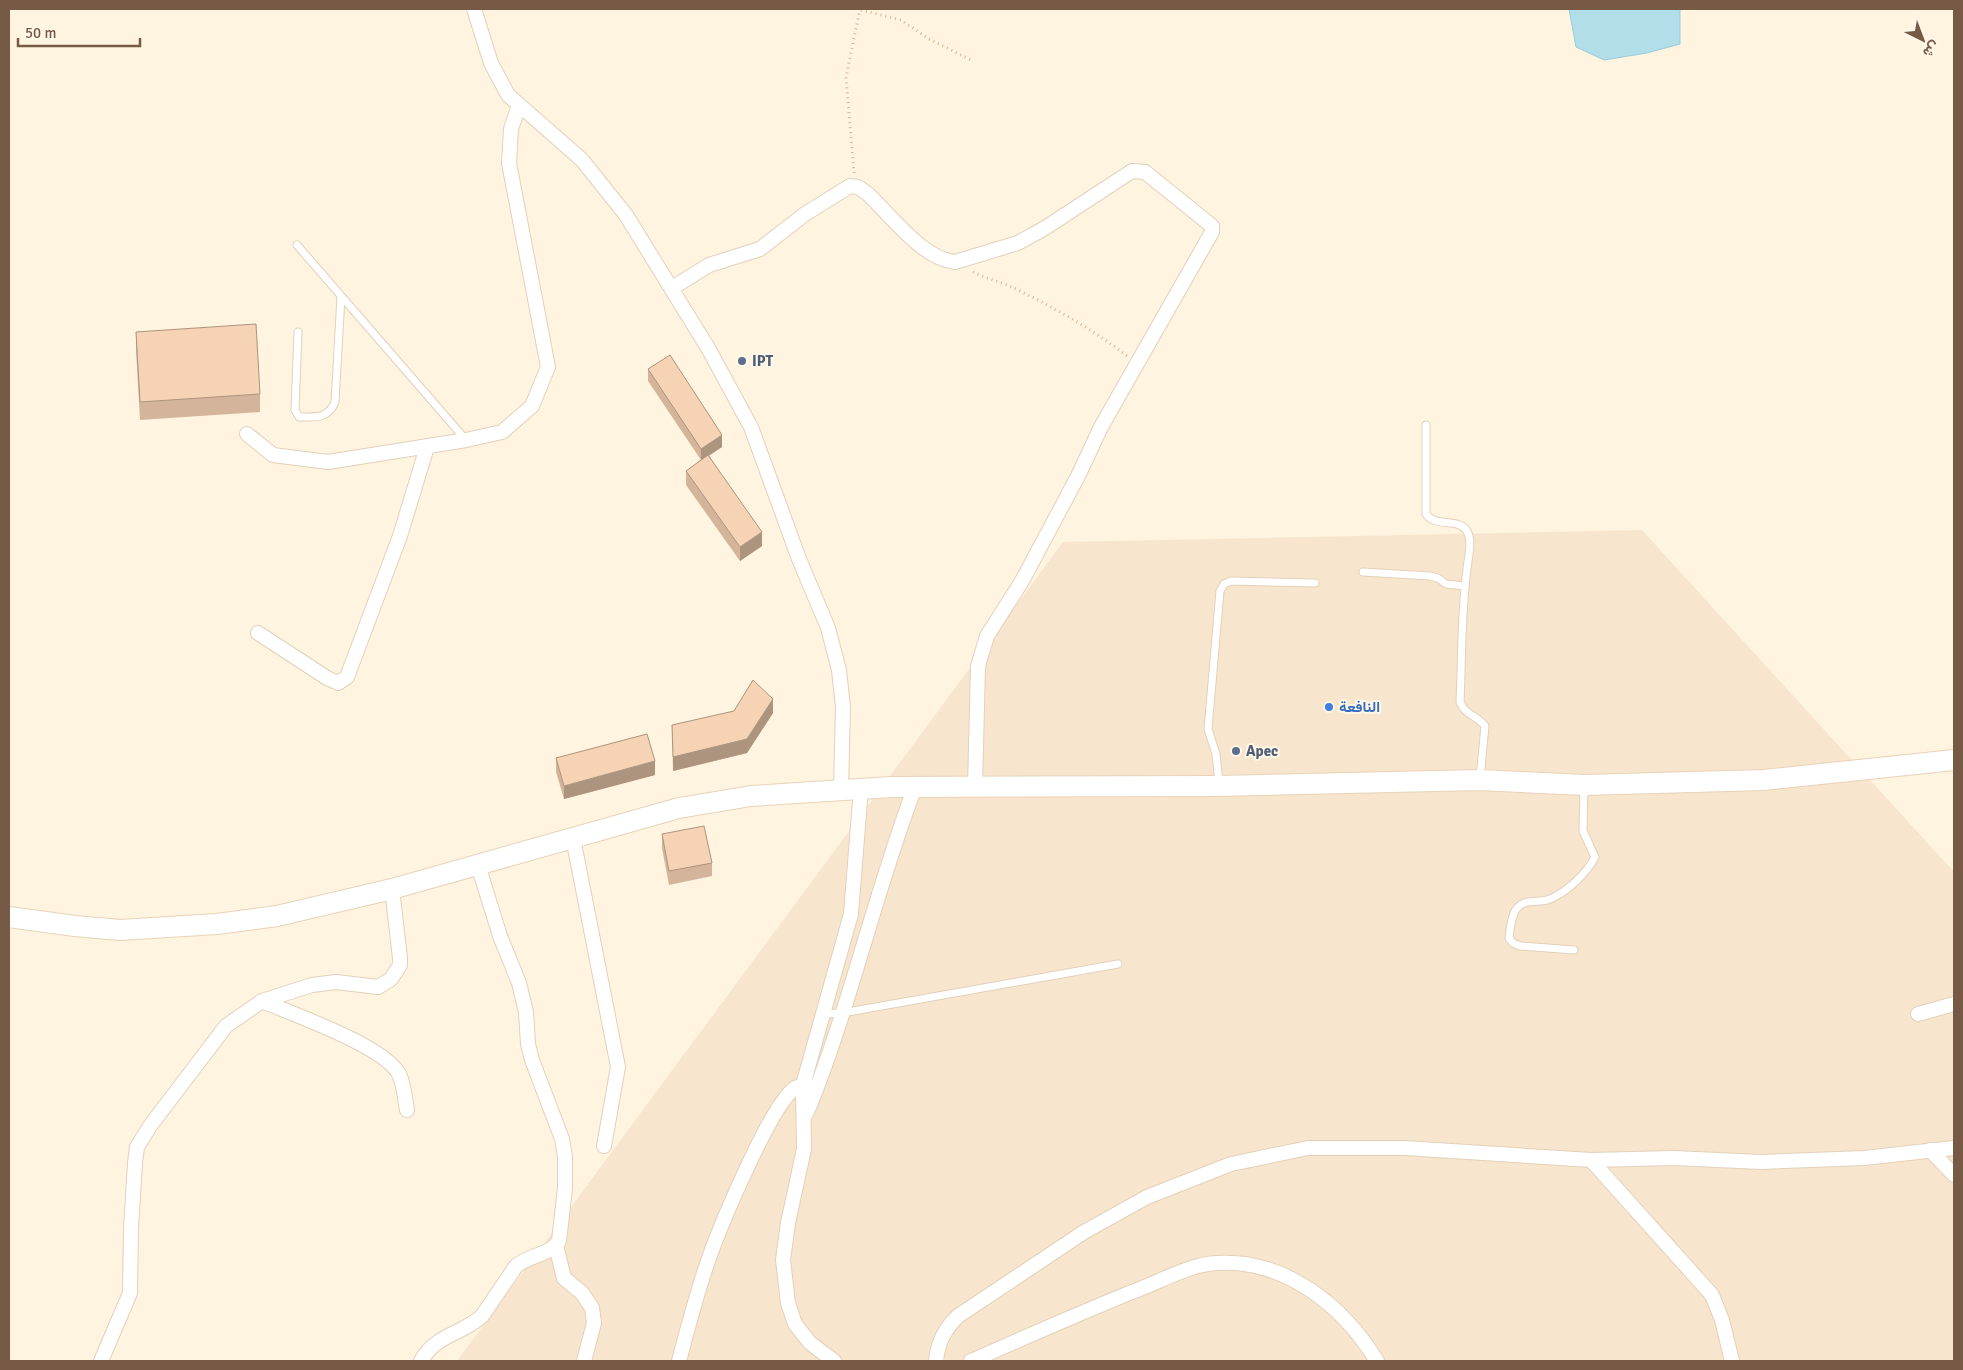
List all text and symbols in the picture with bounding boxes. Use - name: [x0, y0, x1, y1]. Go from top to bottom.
- scale bar: [18, 15, 140, 47]
- north arrow: [1898, 15, 1948, 65]
- text: 50 m: [25, 24, 56, 42]
- text: ش: [1919, 37, 1943, 61]
- place label: IPT: [752, 352, 774, 370]
- marker: IPT: [736, 355, 748, 367]
- place label: النافعة: [1339, 698, 1380, 716]
- marker: النافعة: [1323, 701, 1335, 713]
- place label: Apec: [1246, 742, 1278, 760]
- marker: Apec: [1230, 745, 1242, 757]

